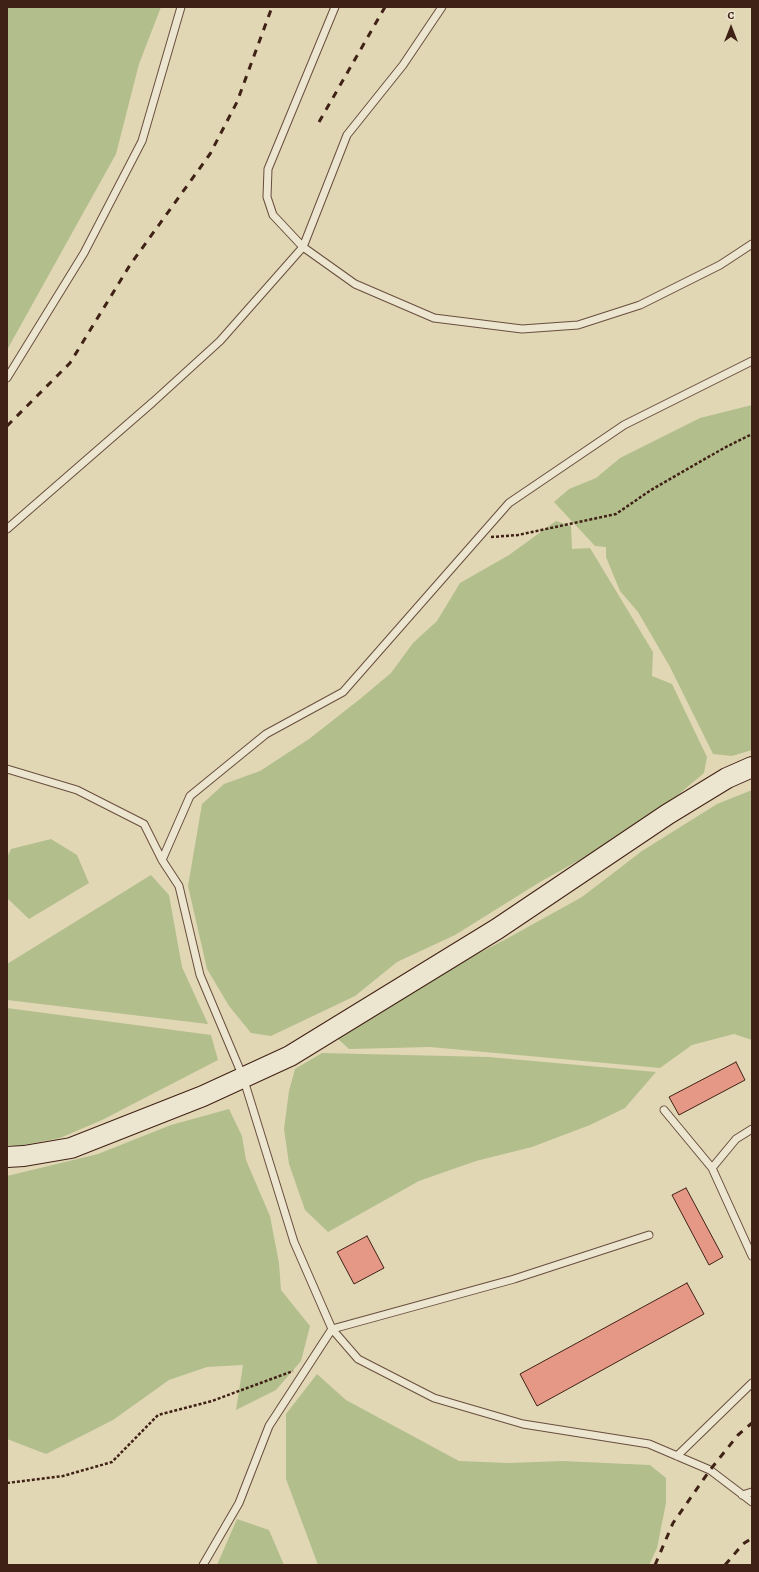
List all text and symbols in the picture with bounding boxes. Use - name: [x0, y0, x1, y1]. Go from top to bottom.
- north arrow: [711, 8, 751, 48]
- text: С: [728, 8, 734, 23]

